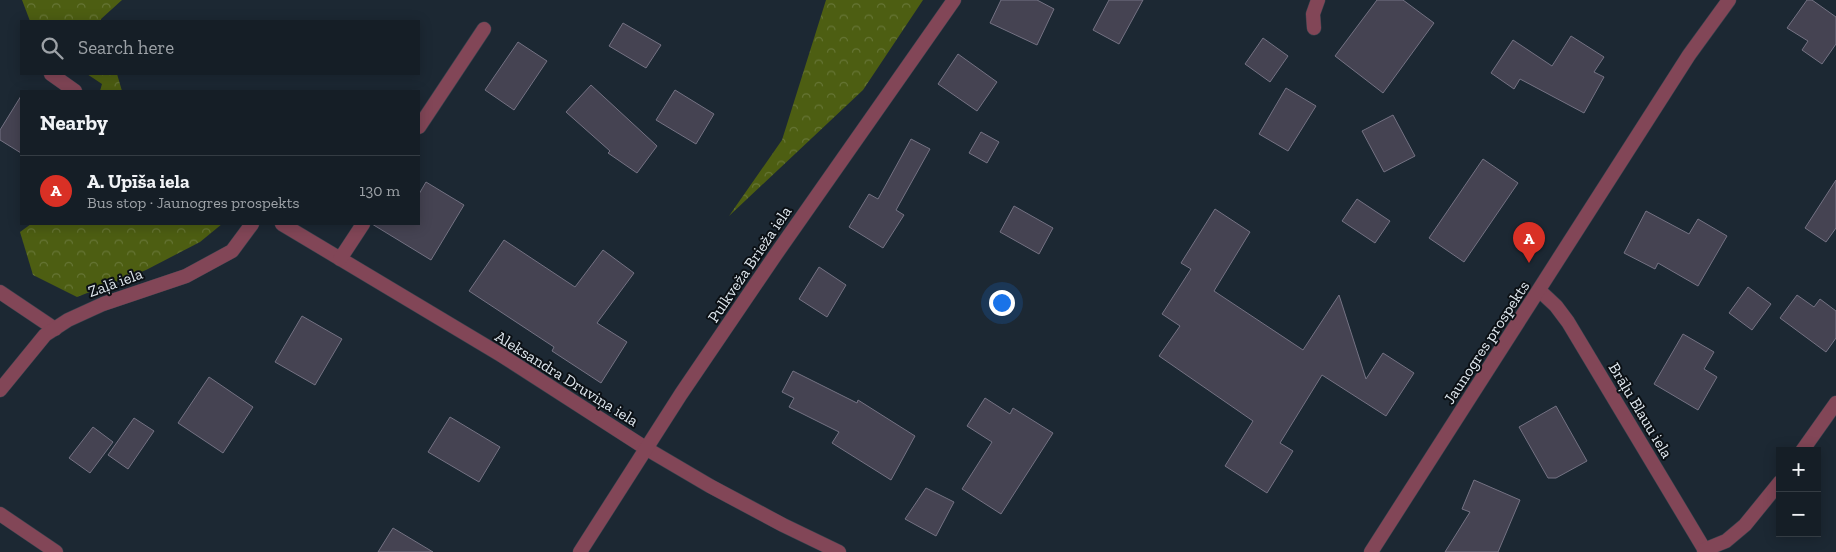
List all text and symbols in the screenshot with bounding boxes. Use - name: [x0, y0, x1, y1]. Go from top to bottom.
- search box: [20, 20, 420, 75]
- icon: search: [38, 34, 66, 62]
- text: Search here: [78, 36, 174, 59]
- text: Nearby: [40, 110, 108, 135]
- text: A. Upīša iela: [87, 170, 190, 193]
- text: A: [51, 181, 62, 200]
- text: 130 m: [359, 181, 400, 200]
- text: Bus stop · Jaunogres prospekts: [87, 193, 300, 212]
- street label: Pulkveža Brieža iela: [703, 202, 795, 326]
- pin: A: [1513, 222, 1545, 263]
- street label: Zaļā iela: [85, 264, 145, 301]
- street label: Jaunogres prospekts: [1440, 277, 1533, 407]
- your location: [989, 290, 1015, 316]
- street label: Aleksandra Druviņa iela: [492, 327, 642, 430]
- street label: Brāļu Blauu iela: [1605, 359, 1677, 462]
- map controls: [1776, 447, 1821, 537]
- button: +: [1776, 447, 1821, 492]
- button: −: [1776, 492, 1821, 537]

